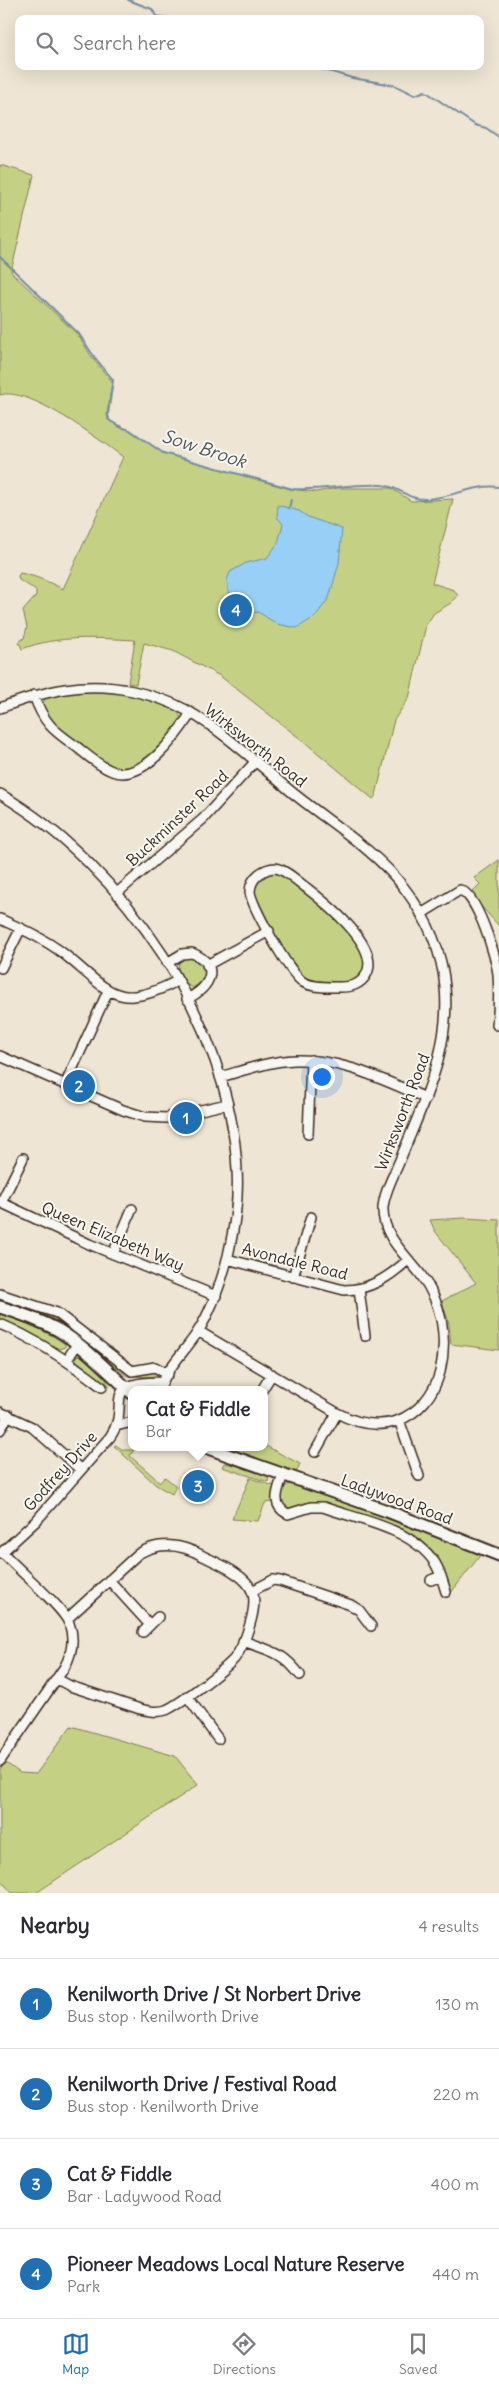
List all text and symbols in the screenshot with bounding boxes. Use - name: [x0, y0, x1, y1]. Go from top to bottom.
- search box: [15, 15, 484, 70]
- icon: search: [33, 29, 61, 57]
- text: Search here: [73, 31, 176, 55]
- water label: Sow Brook: [159, 424, 251, 473]
- pin: 4: [220, 591, 252, 629]
- street label: Wirksworth Road: [201, 699, 311, 791]
- street label: Buckminster Road: [122, 766, 232, 870]
- street label: Wirksworth Road: [370, 1050, 434, 1174]
- your location: [309, 1064, 335, 1090]
- pin: 2: [63, 1067, 95, 1105]
- pin: 1: [170, 1099, 202, 1137]
- street label: Queen Elizabeth Way: [39, 1197, 187, 1275]
- street label: Avondale Road: [240, 1238, 350, 1284]
- popup: [128, 1386, 268, 1451]
- text: Cat & Fiddle: [145, 1397, 251, 1421]
- text: Bar: [145, 1421, 172, 1441]
- street label: Godfrey Drive: [19, 1427, 101, 1515]
- pin: 3: [182, 1467, 214, 1505]
- street label: Ladywood Road: [338, 1470, 456, 1528]
- text: Nearby: [20, 1912, 90, 1939]
- text: 4 results: [418, 1916, 479, 1936]
- text: Kenilworth Drive / St Norbert Drive: [67, 1982, 361, 2006]
- text: 1: [33, 1994, 39, 2014]
- text: 130 m: [435, 1994, 479, 2014]
- text: Bus stop · Kenilworth Drive: [67, 2006, 259, 2026]
- text: Kenilworth Drive / Festival Road: [67, 2072, 337, 2096]
- text: 2: [32, 2084, 40, 2104]
- text: 220 m: [433, 2084, 479, 2104]
- text: Bus stop · Kenilworth Drive: [67, 2096, 259, 2116]
- text: Cat & Fiddle: [67, 2162, 172, 2186]
- text: 3: [31, 2174, 41, 2194]
- text: 400 m: [431, 2174, 479, 2194]
- text: Bar · Ladywood Road: [67, 2186, 222, 2206]
- text: Pioneer Meadows Local Nature Reserve: [67, 2252, 405, 2276]
- text: 4: [31, 2264, 41, 2284]
- text: 440 m: [432, 2264, 479, 2284]
- text: Park: [67, 2276, 100, 2296]
- tab: Map: [62, 2330, 90, 2378]
- tab: Directions: [213, 2330, 276, 2378]
- tab: Saved: [399, 2330, 437, 2378]

